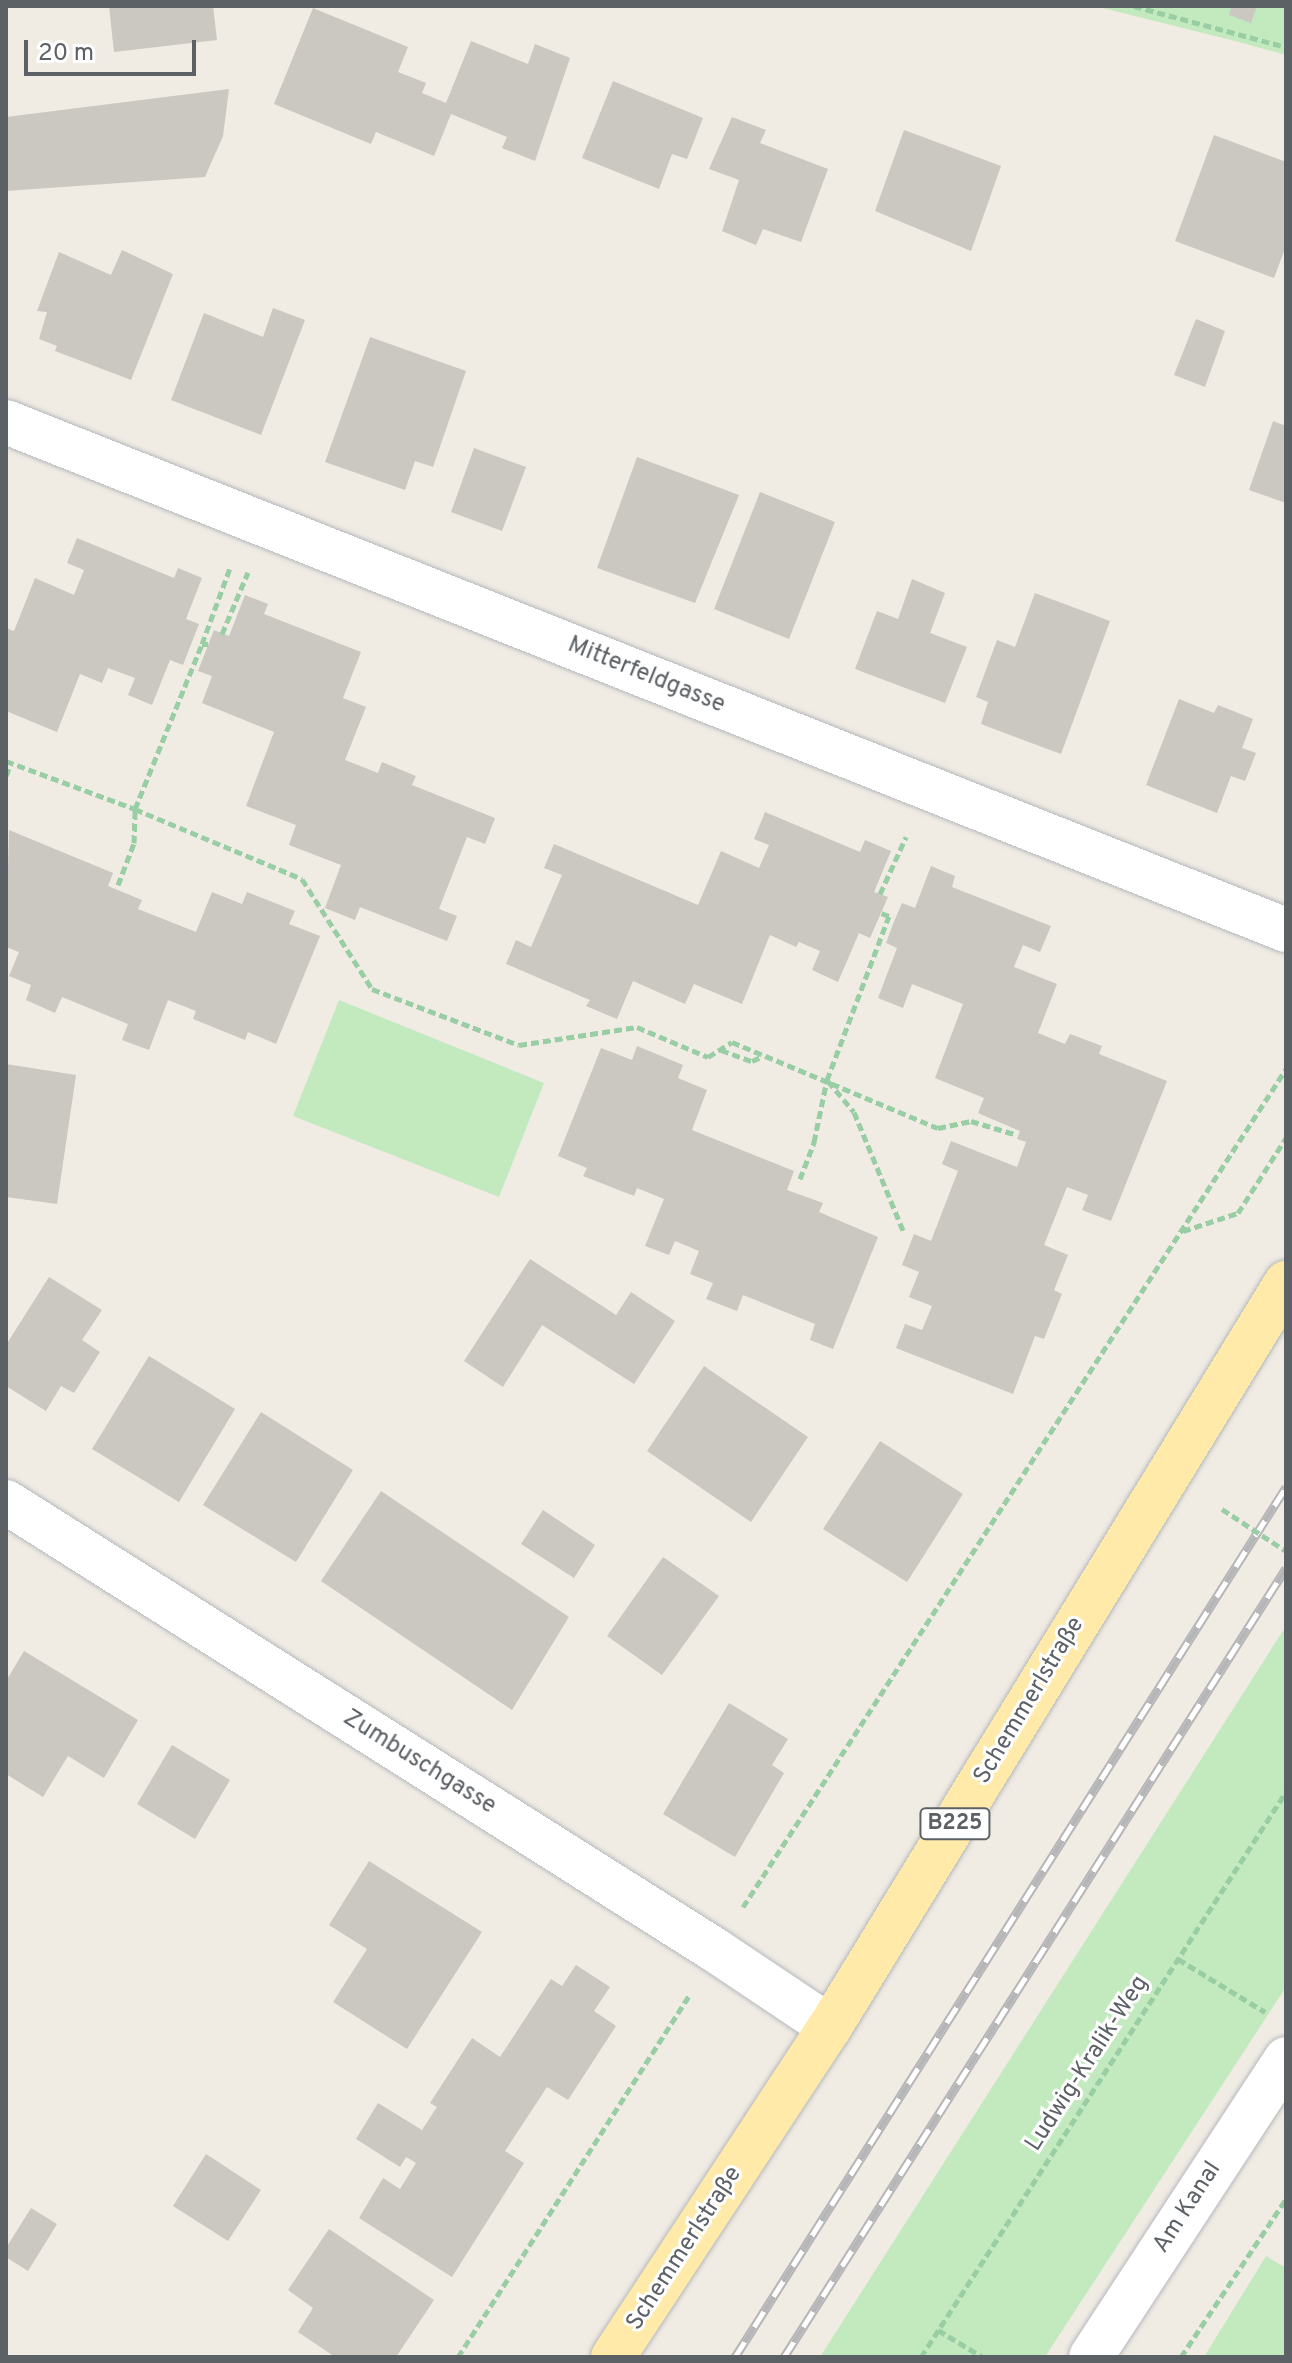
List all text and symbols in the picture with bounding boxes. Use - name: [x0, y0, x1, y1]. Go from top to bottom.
- scale bar: [28, 24, 200, 74]
- text: 20 m: [38, 39, 94, 69]
- street label: Mitterfeldgasse: [563, 631, 729, 721]
- street label: Schemmerlstraße: [969, 1612, 1091, 1790]
- street label: Zumbuschgasse: [337, 1704, 501, 1822]
- road number: B225: [919, 1806, 991, 1842]
- street label: Ludwig-Kralik-Weg: [1020, 1971, 1156, 2157]
- street label: Am Kanal: [1148, 2157, 1228, 2259]
- street label: Schemmerlstraße: [621, 2162, 749, 2336]

